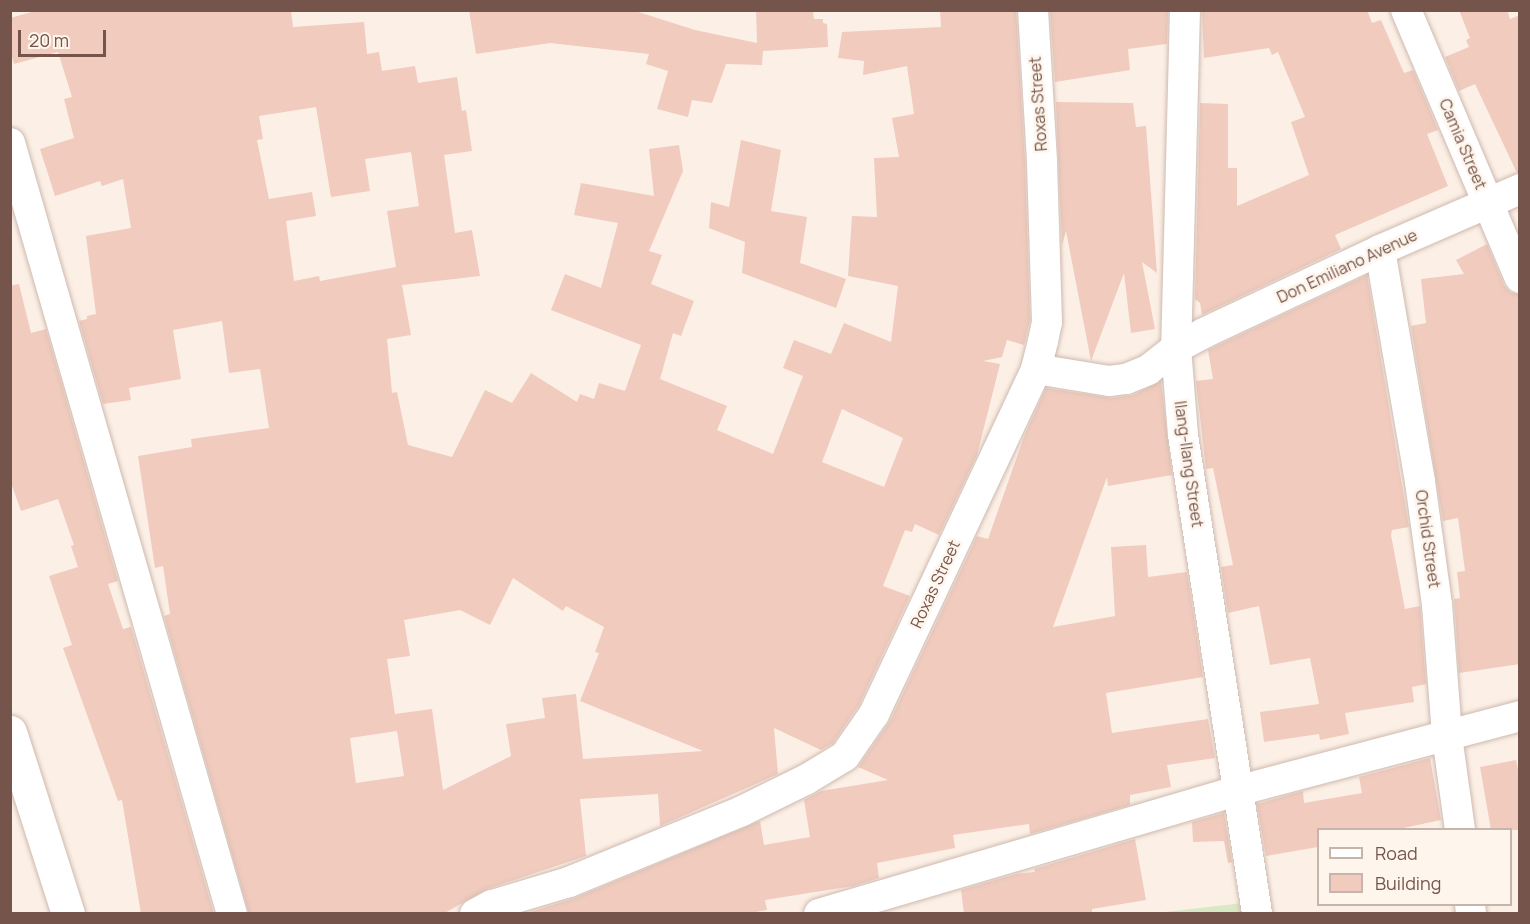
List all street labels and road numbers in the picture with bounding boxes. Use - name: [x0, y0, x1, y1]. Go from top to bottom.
- street label: Roxas Street: [1025, 56, 1051, 152]
- street label: Camia Street: [1435, 96, 1491, 192]
- street label: Don Emiliano Avenue: [1274, 225, 1420, 307]
- street label: Ilang-Ilang Street: [1171, 399, 1207, 529]
- street label: Orchid Street: [1412, 489, 1444, 589]
- street label: Roxas Street: [906, 537, 964, 631]

